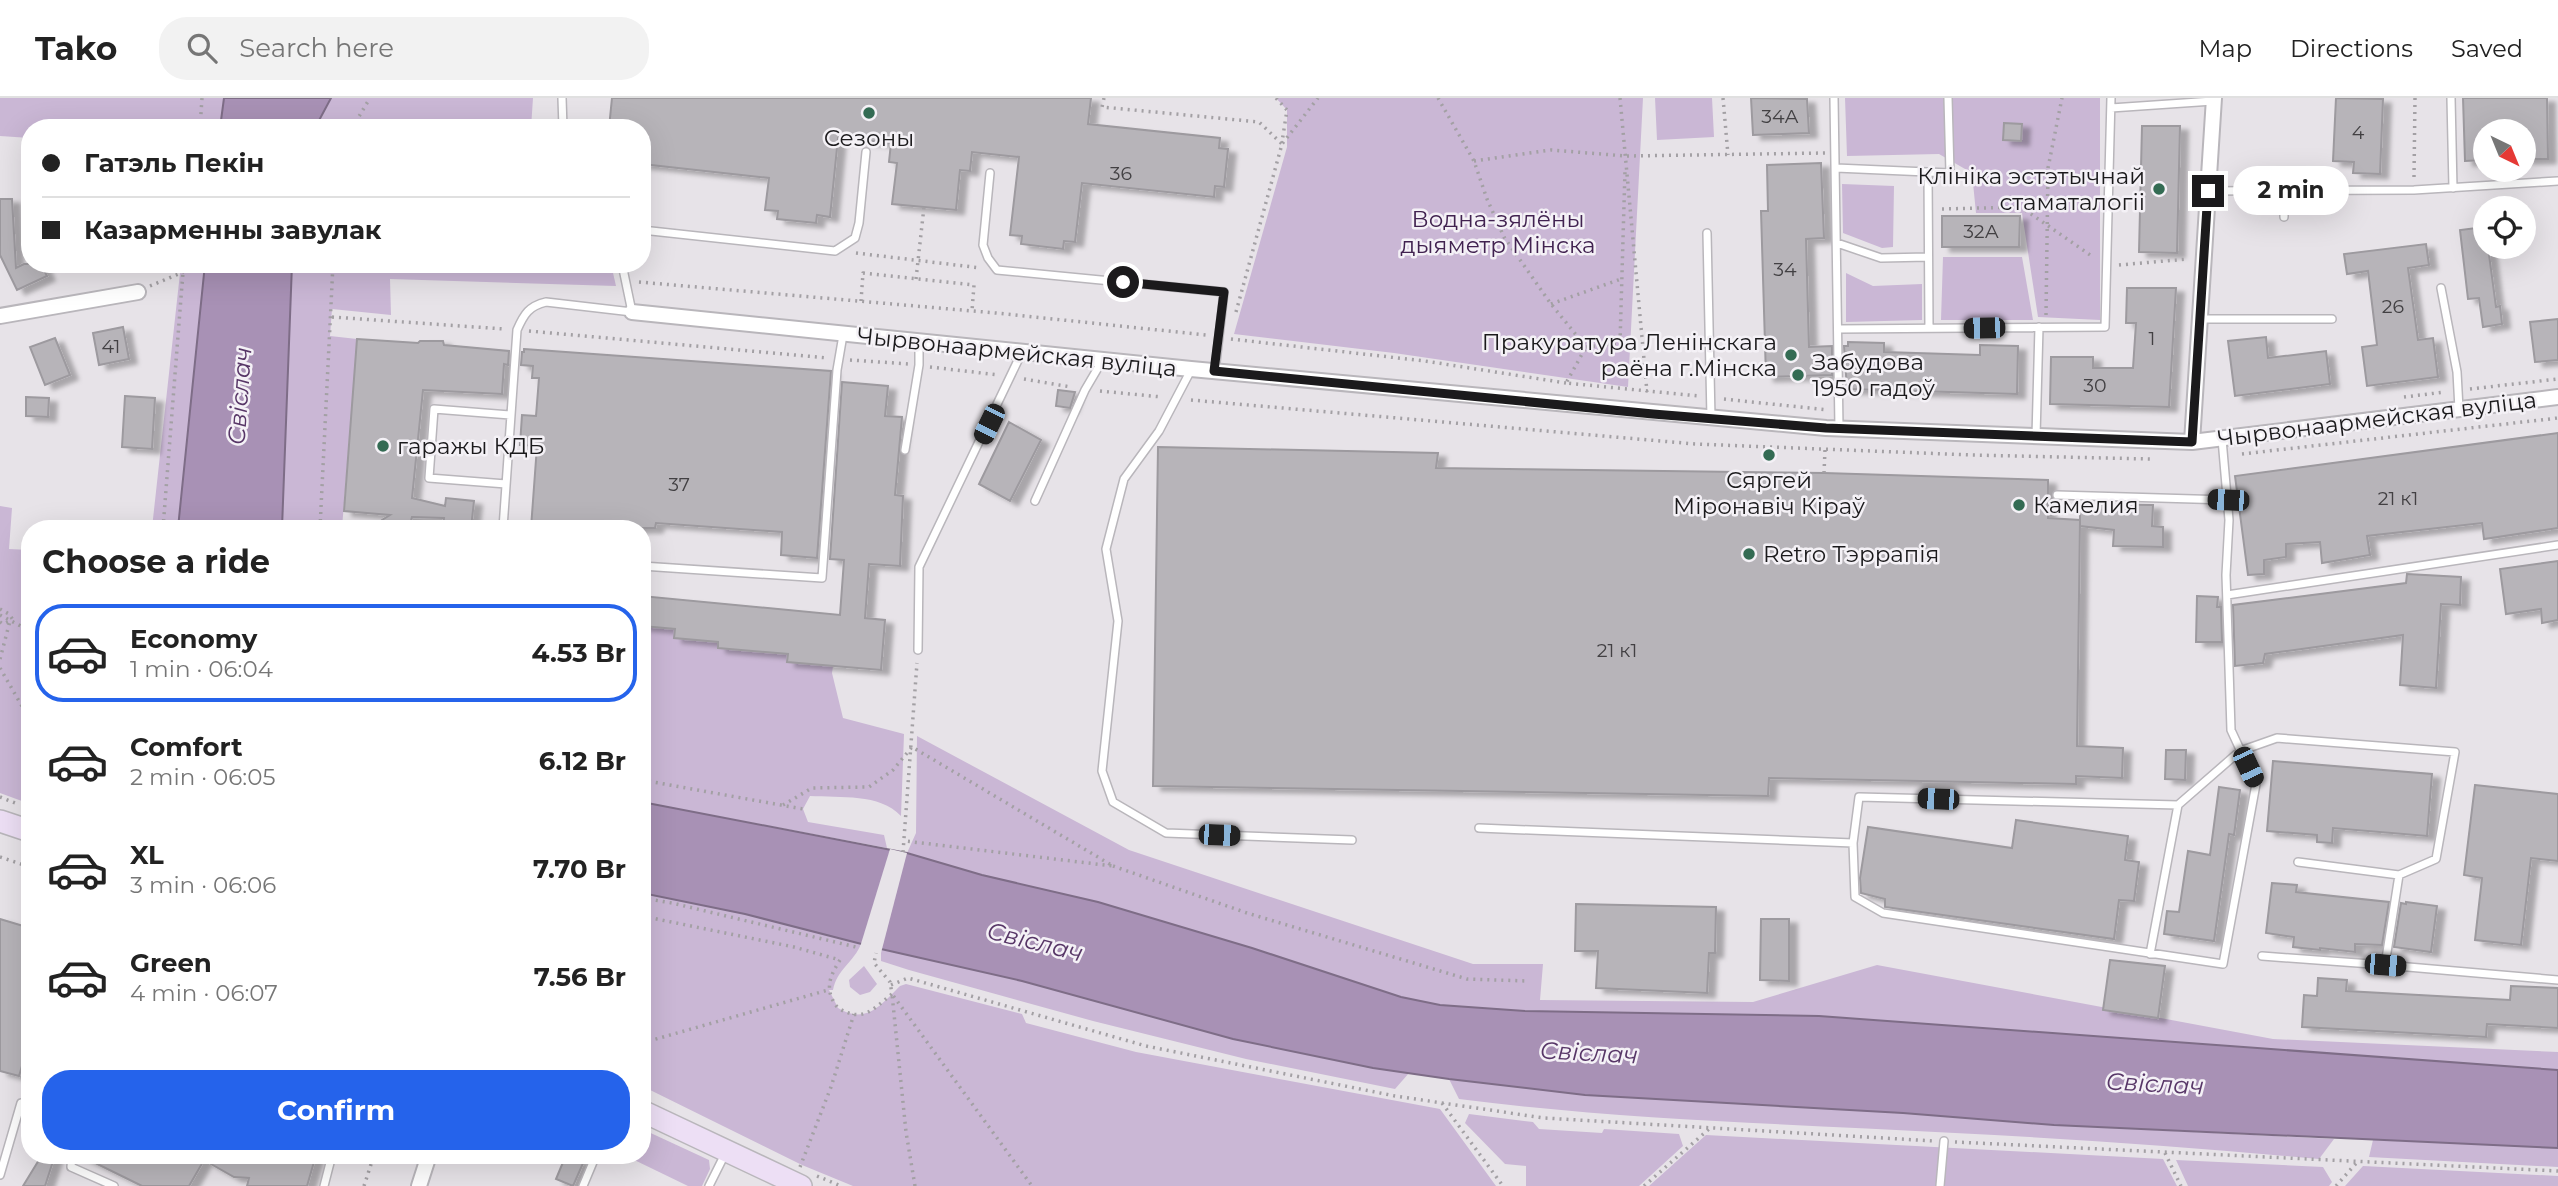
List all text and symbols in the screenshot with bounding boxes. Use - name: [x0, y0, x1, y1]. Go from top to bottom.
- search box: [159, 17, 649, 80]
- text: Tako: [35, 28, 117, 68]
- icon: search: [183, 29, 221, 67]
- text: Search here: [239, 32, 394, 64]
- text: Map: [2199, 34, 2252, 63]
- text: Directions: [2290, 34, 2413, 63]
- text: Saved: [2451, 34, 2523, 63]
- marker: Сезоны: [861, 105, 877, 121]
- house number: 34А: [1761, 105, 1799, 128]
- north arrow: [2473, 119, 2536, 182]
- map controls: [2473, 119, 2536, 259]
- house number: 4: [2352, 121, 2365, 144]
- place label: Сезоны: [824, 124, 914, 152]
- text: Гатэль Пекін: [84, 147, 264, 179]
- house number: 36: [1110, 162, 1132, 185]
- place label: Клініка эстэтычнай стаматалогіі: [1917, 162, 2145, 216]
- callout: 2 min: [2232, 166, 2348, 216]
- route end: [2192, 175, 2224, 207]
- text: 2 min: [2257, 176, 2325, 204]
- marker: Клініка эстэтычнай стаматалогіі: [2151, 181, 2167, 197]
- button: locate: [2473, 196, 2536, 259]
- park label: Водна-зялёны дыяметр Мінска: [1401, 205, 1595, 259]
- text: Казарменны завулак: [84, 214, 382, 246]
- house number: 32А: [1963, 220, 1999, 243]
- house number: 34: [1773, 258, 1797, 281]
- route start: [1107, 266, 1139, 298]
- house number: 26: [2382, 295, 2404, 318]
- car: [1963, 317, 2006, 339]
- street label: Чырвонаармейская вуліца: [856, 321, 1178, 383]
- house number: 1: [2149, 327, 2155, 350]
- place label: Пракуратура Ленінскага раёна г.Мінска: [1482, 328, 1777, 382]
- house number: 41: [102, 335, 120, 358]
- water label: Свіслач: [222, 346, 257, 446]
- marker: Пракуратура Ленінскага раёна г.Мінска: [1783, 347, 1799, 363]
- place label: Забудова 1950 гадоў: [1812, 348, 1935, 402]
- marker: Забудова 1950 гадоў: [1790, 367, 1806, 383]
- house number: 30: [2083, 374, 2107, 397]
- street label: Чырвонаармейская вуліца: [2216, 386, 2538, 452]
- car: [971, 401, 1008, 447]
- place label: гаражы КДБ: [397, 432, 544, 460]
- marker: гаражы КДБ: [375, 438, 391, 454]
- marker: Сяргей Міронавіч Кіраў: [1761, 447, 1777, 463]
- place label: Сяргей Міронавіч Кіраў: [1673, 466, 1865, 520]
- house number: 37: [668, 473, 690, 496]
- house number: 21 к1: [2378, 487, 2418, 510]
- car: [2207, 489, 2250, 511]
- place label: Камелия: [2033, 491, 2139, 519]
- marker: Камелия: [2011, 497, 2027, 513]
- place label: Retro Тэррапія: [1763, 540, 1940, 568]
- text: Choose a ride: [42, 542, 270, 581]
- marker: Retro Тэррапія: [1741, 546, 1757, 562]
- icon: car: [46, 622, 109, 685]
- text: Economy: [130, 623, 257, 655]
- text: 4.53 Br: [532, 637, 626, 669]
- house number: 21 к1: [1597, 639, 1637, 662]
- text: 1 min · 06:04: [130, 655, 273, 683]
- icon: car: [46, 730, 109, 793]
- text: Comfort: [130, 731, 242, 763]
- car: [2230, 744, 2267, 790]
- text: 6.12 Br: [539, 745, 626, 777]
- text: 2 min · 06:05: [130, 763, 275, 791]
- car: [1917, 788, 1960, 810]
- car: [1198, 824, 1241, 846]
- icon: car: [46, 838, 109, 901]
- text: XL: [130, 839, 164, 871]
- text: 7.70 Br: [533, 853, 626, 885]
- text: 3 min · 06:06: [130, 871, 276, 899]
- water label: Свіслач: [984, 916, 1086, 967]
- icon: car: [46, 946, 109, 1009]
- text: Green: [130, 947, 212, 979]
- car: [2364, 953, 2407, 977]
- text: 7.56 Br: [534, 961, 626, 993]
- text: 4 min · 06:07: [130, 979, 278, 1007]
- water label: Свіслач: [1539, 1035, 1639, 1070]
- water label: Свіслач: [2105, 1066, 2205, 1101]
- button: Confirm: [42, 1070, 630, 1150]

